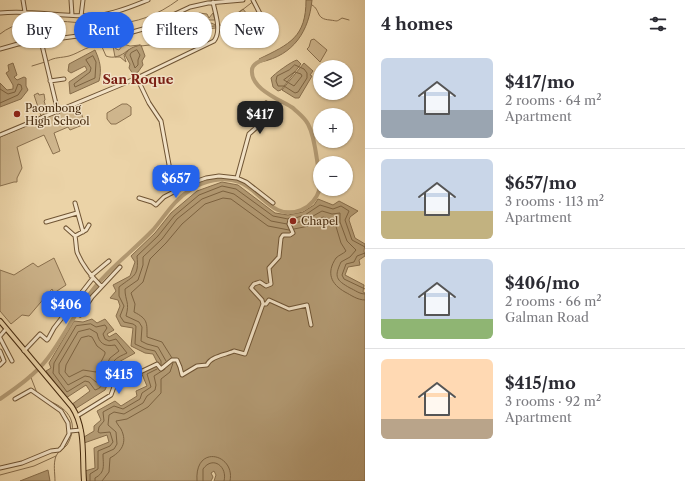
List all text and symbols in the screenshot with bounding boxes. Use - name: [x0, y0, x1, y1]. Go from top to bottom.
- chip: Buy: [12, 12, 66, 48]
- chip: Rent: [74, 12, 134, 48]
- chip: Filters: [142, 12, 212, 48]
- chip: New: [220, 12, 279, 48]
- icon: filters: [647, 13, 669, 35]
- text: 4 homes: [381, 14, 453, 34]
- map controls: [313, 60, 353, 196]
- button: layers: [313, 60, 353, 100]
- district label: San Roque: [102, 71, 174, 87]
- text: $417/mo: [505, 72, 575, 92]
- icon: home: [413, 74, 461, 122]
- text: 2 rooms · 64 m²: [505, 92, 602, 108]
- place label: Paombong High School: [25, 101, 90, 128]
- pin: $417: [236, 101, 284, 135]
- text: $417: [246, 106, 274, 122]
- button: +: [313, 108, 353, 148]
- text: Apartment: [505, 108, 572, 124]
- marker: Paombong High School: [12, 109, 22, 119]
- button: −: [313, 156, 353, 196]
- pin: $657: [152, 165, 200, 199]
- text: $657: [162, 170, 191, 186]
- text: $657/mo: [505, 173, 576, 193]
- icon: home: [413, 175, 461, 223]
- text: 3 rooms · 113 m²: [505, 193, 604, 209]
- text: Apartment: [505, 209, 572, 225]
- place label: Chapel: [301, 214, 339, 228]
- marker: Chapel: [288, 216, 298, 226]
- text: $406/mo: [505, 273, 580, 293]
- icon: home: [413, 275, 461, 323]
- pin: $406: [42, 291, 90, 325]
- text: 2 rooms · 66 m²: [505, 293, 602, 309]
- text: $406: [50, 296, 82, 312]
- text: Galman Road: [505, 309, 589, 325]
- pin: $415: [95, 361, 143, 395]
- text: $415: [105, 366, 133, 382]
- text: $415/mo: [505, 373, 576, 393]
- icon: home: [413, 375, 461, 423]
- text: 3 rooms · 92 m²: [505, 393, 601, 409]
- text: Apartment: [505, 409, 572, 425]

